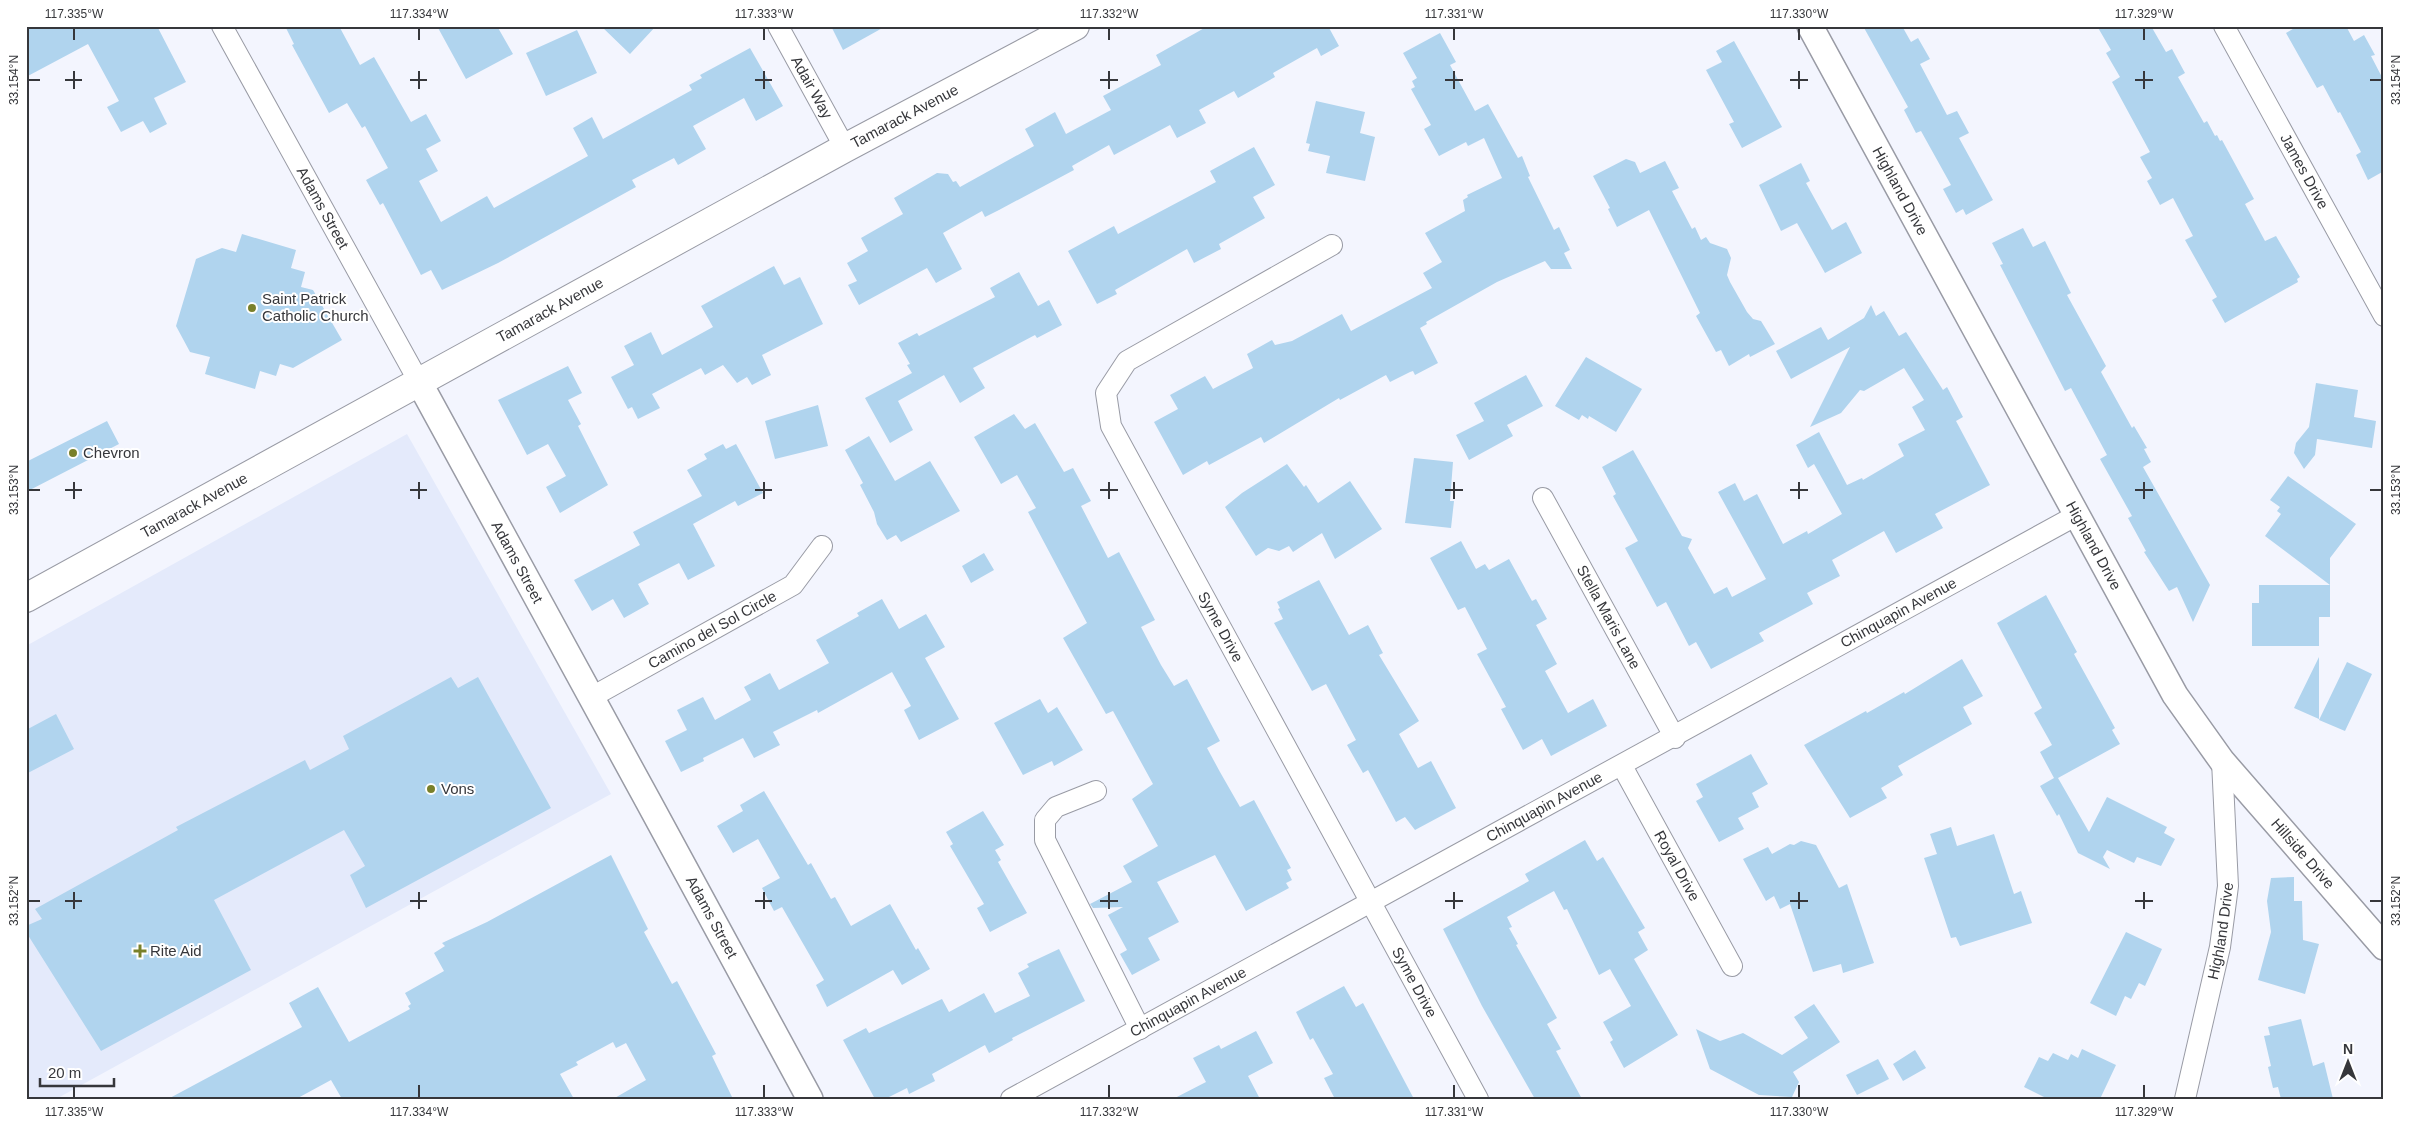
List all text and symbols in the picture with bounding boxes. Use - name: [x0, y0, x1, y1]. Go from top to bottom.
- text: 117.335°W: [45, 7, 104, 21]
- text: 117.334°W: [390, 7, 449, 21]
- text: 117.333°W: [735, 7, 794, 21]
- text: 117.332°W: [1080, 7, 1139, 21]
- text: 117.331°W: [1425, 7, 1484, 21]
- text: 117.330°W: [1770, 7, 1829, 21]
- text: 117.329°W: [2115, 7, 2174, 21]
- street label: Adair Way: [788, 53, 836, 122]
- text: 33.154°N: [7, 55, 21, 105]
- text: 33.154°N: [2389, 55, 2403, 105]
- street label: Tamarack Avenue: [848, 81, 961, 151]
- street label: James Drive: [2277, 130, 2332, 212]
- street label: Highland Drive: [1869, 144, 1932, 238]
- street label: Adams Street: [294, 164, 353, 252]
- street label: Tamarack Avenue: [494, 273, 606, 346]
- place label: Saint Patrick Catholic Church: [262, 290, 369, 324]
- marker: Saint Patrick Catholic Church: [246, 302, 258, 314]
- place label: Chevron: [83, 444, 140, 461]
- marker: Chevron: [67, 447, 79, 459]
- text: 33.153°N: [7, 465, 21, 515]
- text: 33.153°N: [2389, 465, 2403, 515]
- street label: Tamarack Avenue: [138, 469, 250, 541]
- street label: Highland Drive: [2063, 498, 2125, 593]
- street label: Adams Street: [488, 518, 547, 607]
- street label: Stella Maris Lane: [1574, 562, 1644, 672]
- street label: Chinquapin Avenue: [1837, 574, 1959, 651]
- street label: Camino del Sol Circle: [645, 587, 779, 672]
- street label: Syme Drive: [1195, 589, 1247, 665]
- street label: Chinquapin Avenue: [1483, 768, 1605, 845]
- place label: Vons: [441, 780, 474, 797]
- marker: Vons: [425, 783, 437, 795]
- street label: Hillside Drive: [2268, 815, 2338, 892]
- street label: Royal Drive: [1651, 828, 1704, 904]
- street label: Adams Street: [683, 873, 742, 962]
- text: 33.152°N: [7, 876, 21, 926]
- text: 33.152°N: [2389, 876, 2403, 926]
- street label: Highland Drive: [2204, 881, 2236, 981]
- place label: Rite Aid: [150, 942, 202, 959]
- street label: Syme Drive: [1389, 944, 1441, 1020]
- marker: Rite Aid: [134, 945, 146, 957]
- street label: Chinquapin Avenue: [1127, 963, 1249, 1040]
- north arrow: [2322, 1038, 2372, 1088]
- text: N: [2343, 1041, 2353, 1057]
- scale bar: [40, 1055, 114, 1087]
- text: 20 m: [48, 1064, 81, 1081]
- text: 117.335°W: [45, 1105, 104, 1119]
- text: 117.334°W: [390, 1105, 449, 1119]
- text: 117.333°W: [735, 1105, 794, 1119]
- text: 117.332°W: [1080, 1105, 1139, 1119]
- text: 117.331°W: [1425, 1105, 1484, 1119]
- text: 117.330°W: [1770, 1105, 1829, 1119]
- text: 117.329°W: [2115, 1105, 2174, 1119]

